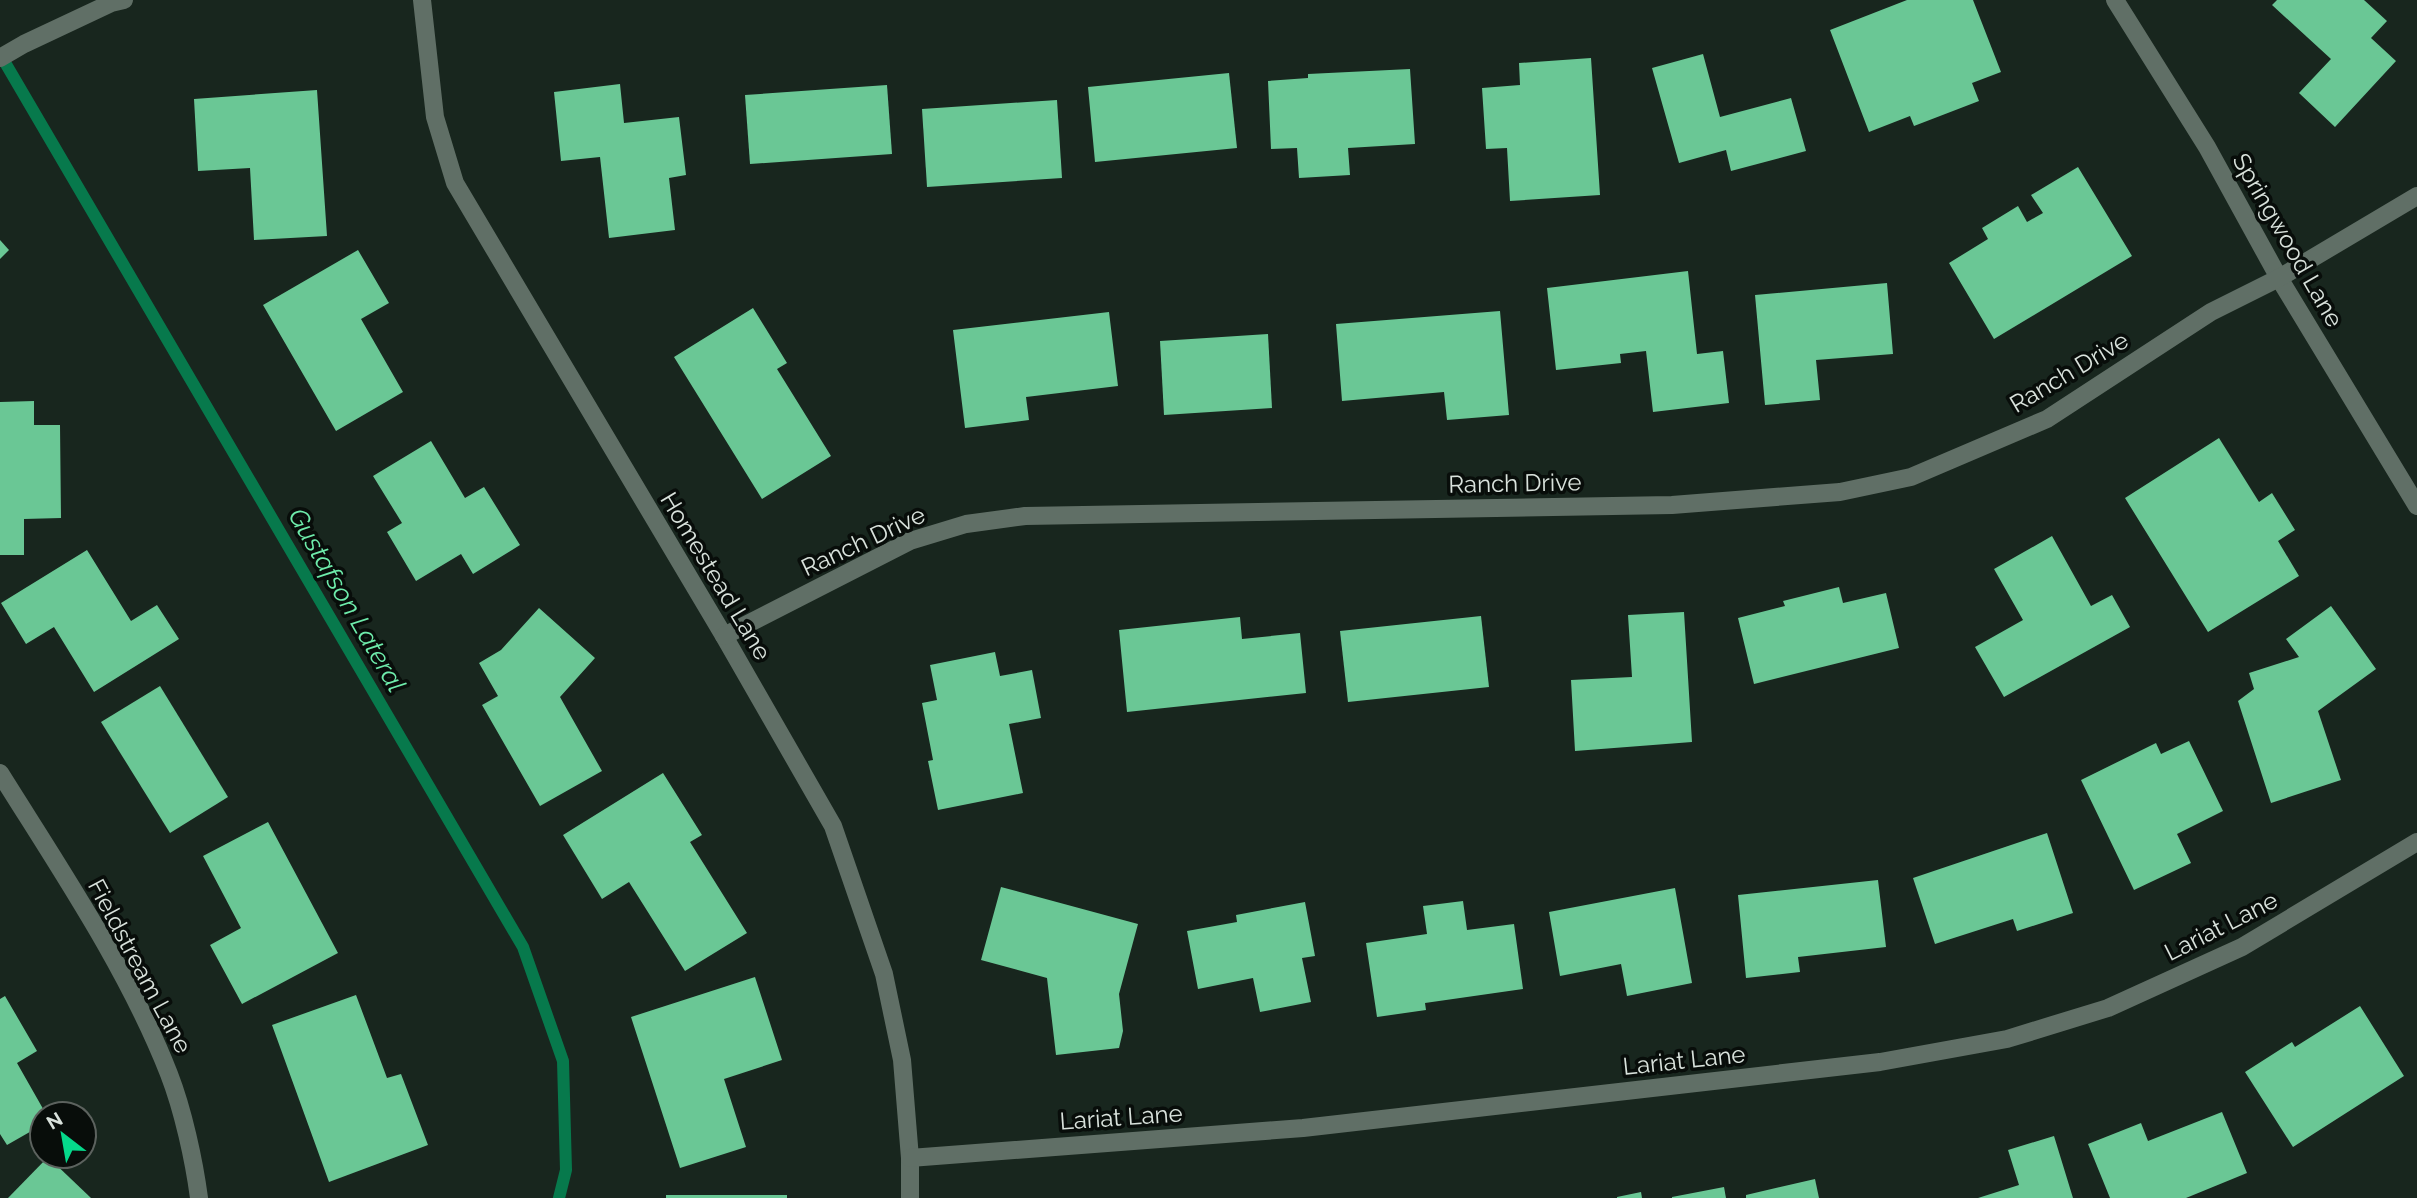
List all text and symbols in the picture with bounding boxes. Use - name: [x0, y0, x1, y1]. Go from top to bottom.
- street label: Springwood Lane: [2227, 148, 2349, 332]
- street label: Ranch Drive: [2004, 325, 2134, 419]
- street label: Ranch Drive: [1448, 467, 1582, 499]
- street label: Homestead Lane: [654, 487, 778, 665]
- street label: Ranch Drive: [797, 500, 929, 582]
- water label: Gustafson Lateral: [282, 503, 412, 697]
- street label: Fieldstream Lane: [82, 874, 198, 1058]
- street label: Lariat Lane: [2160, 885, 2282, 967]
- street label: Lariat Lane: [1621, 1039, 1747, 1081]
- street label: Lariat Lane: [1059, 1098, 1183, 1136]
- north arrow: [28, 1100, 98, 1170]
- text: N: [42, 1107, 66, 1134]

